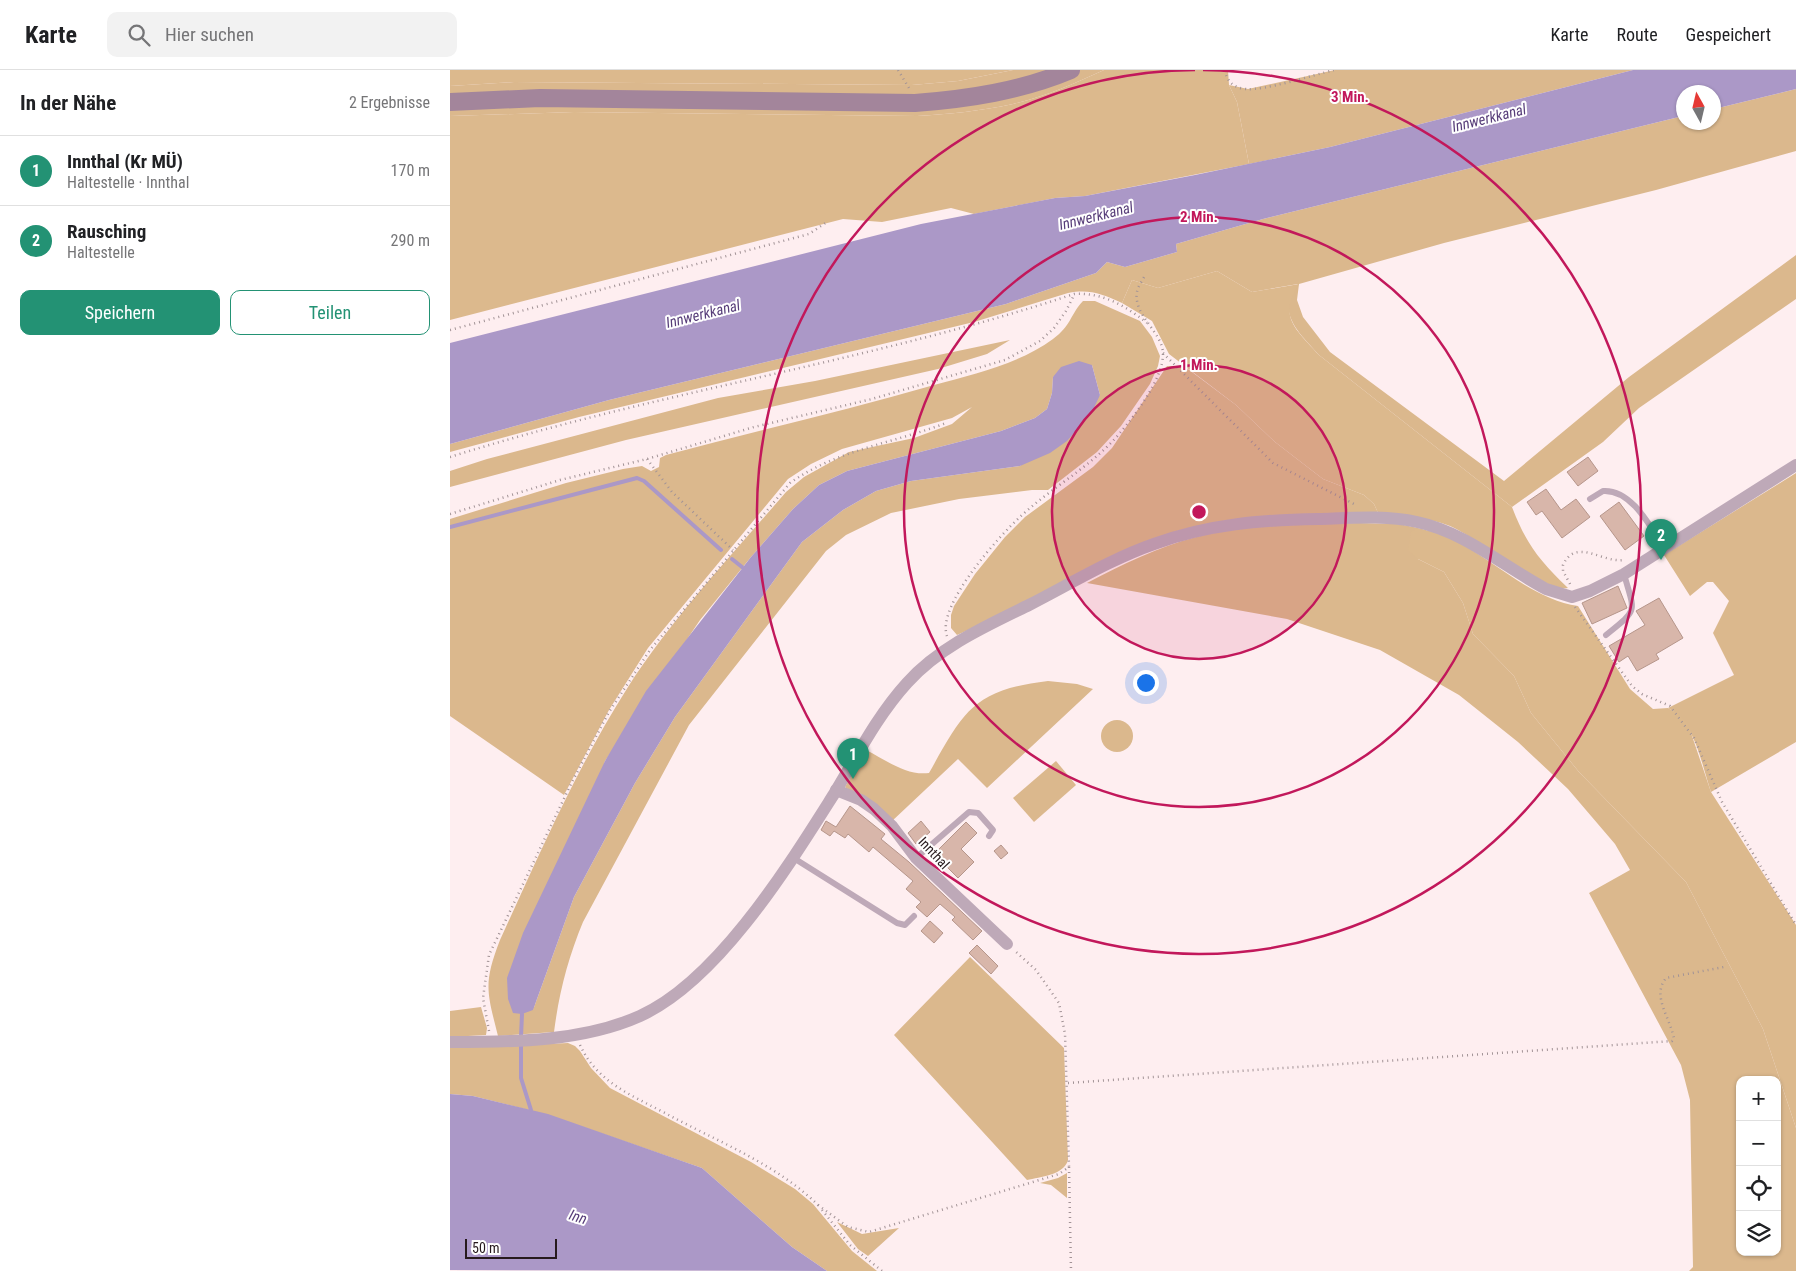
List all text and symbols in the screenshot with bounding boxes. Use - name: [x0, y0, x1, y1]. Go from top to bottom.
- search box: [107, 12, 457, 57]
- text: Karte: [25, 21, 77, 49]
- icon: search: [125, 21, 153, 49]
- text: Hier suchen: [165, 23, 254, 46]
- text: Karte: [1550, 24, 1589, 45]
- text: Route: [1617, 24, 1658, 45]
- text: Gespeichert: [1686, 24, 1771, 45]
- north arrow: [1676, 85, 1721, 130]
- text: 3 Min.: [1331, 88, 1369, 106]
- text: In der Nähe: [20, 91, 116, 115]
- text: 2 Ergebnisse: [349, 93, 430, 112]
- water label: Innwerkkanal: [1450, 100, 1529, 136]
- text: Innthal (Kr MÜ): [67, 150, 183, 173]
- text: 1: [32, 161, 40, 180]
- text: 170 m: [391, 161, 430, 180]
- text: Haltestelle · Innthal: [67, 173, 189, 192]
- water label: Innwerkkanal: [1057, 198, 1136, 234]
- text: 2 Min.: [1180, 208, 1218, 226]
- text: Rausching: [67, 220, 146, 243]
- text: 2: [32, 231, 40, 250]
- text: 290 m: [391, 231, 430, 250]
- text: Haltestelle: [67, 243, 135, 262]
- button: Speichern: [20, 290, 220, 335]
- button: Teilen: [230, 290, 430, 335]
- water label: Innwerkkanal: [664, 296, 743, 332]
- text: 1 Min.: [1180, 356, 1218, 374]
- centre of rings: [1190, 503, 1208, 521]
- pin: 2: [1645, 519, 1677, 560]
- your location: [1133, 670, 1159, 696]
- pin: 1: [837, 738, 869, 779]
- street label: Innthal: [915, 834, 953, 872]
- map controls: [1736, 1076, 1781, 1256]
- button: +: [1736, 1076, 1781, 1121]
- button: −: [1736, 1121, 1781, 1166]
- button: locate: [1736, 1166, 1781, 1211]
- water label: Inn: [567, 1206, 589, 1228]
- button: layers: [1736, 1211, 1781, 1256]
- scale bar: [465, 1236, 558, 1259]
- text: 50 m: [472, 1240, 500, 1256]

